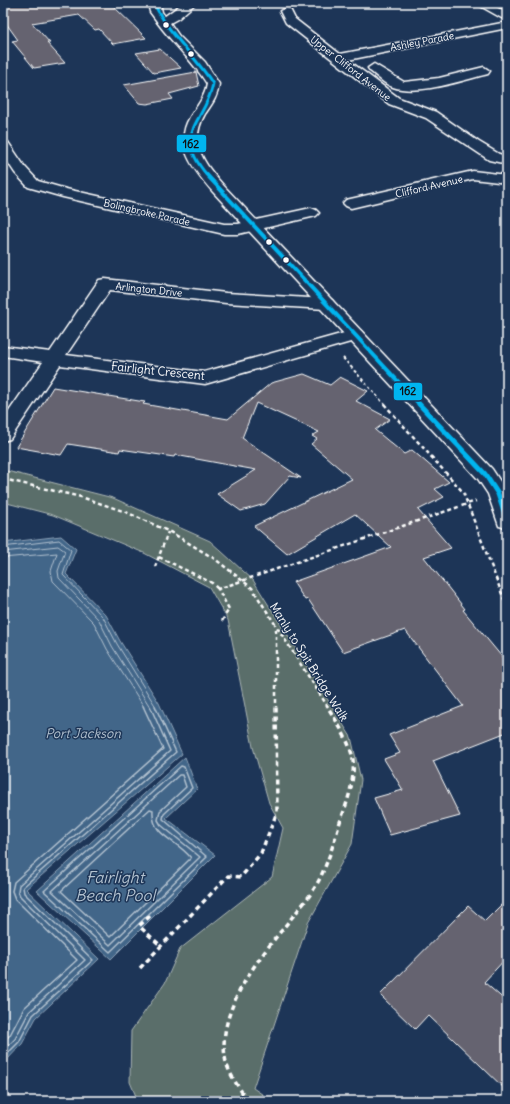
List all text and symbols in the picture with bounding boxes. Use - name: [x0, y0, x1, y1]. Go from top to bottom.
- unlabelled marker: [161, 20, 171, 30]
- street label: Ashley Parade: [389, 29, 455, 54]
- street label: Upper Clifford Avenue: [308, 33, 394, 104]
- unlabelled marker: [186, 49, 196, 59]
- line badge: 162: [176, 134, 207, 153]
- text: 162: [183, 137, 199, 151]
- street label: Clifford Avenue: [394, 172, 464, 201]
- street label: Bolingbroke Parade: [102, 196, 191, 229]
- unlabelled marker: [264, 237, 274, 247]
- unlabelled marker: [281, 255, 291, 265]
- street label: Arlington Drive: [115, 280, 183, 299]
- street label: Fairlight Crescent: [111, 358, 206, 383]
- line badge: 162: [393, 382, 423, 401]
- text: 162: [400, 384, 416, 398]
- street label: Manly to Spit Bridge Walk: [267, 600, 352, 724]
- water label: Port Jackson: [45, 725, 121, 742]
- water label: Fairlight Beach Pool: [75, 867, 158, 905]

